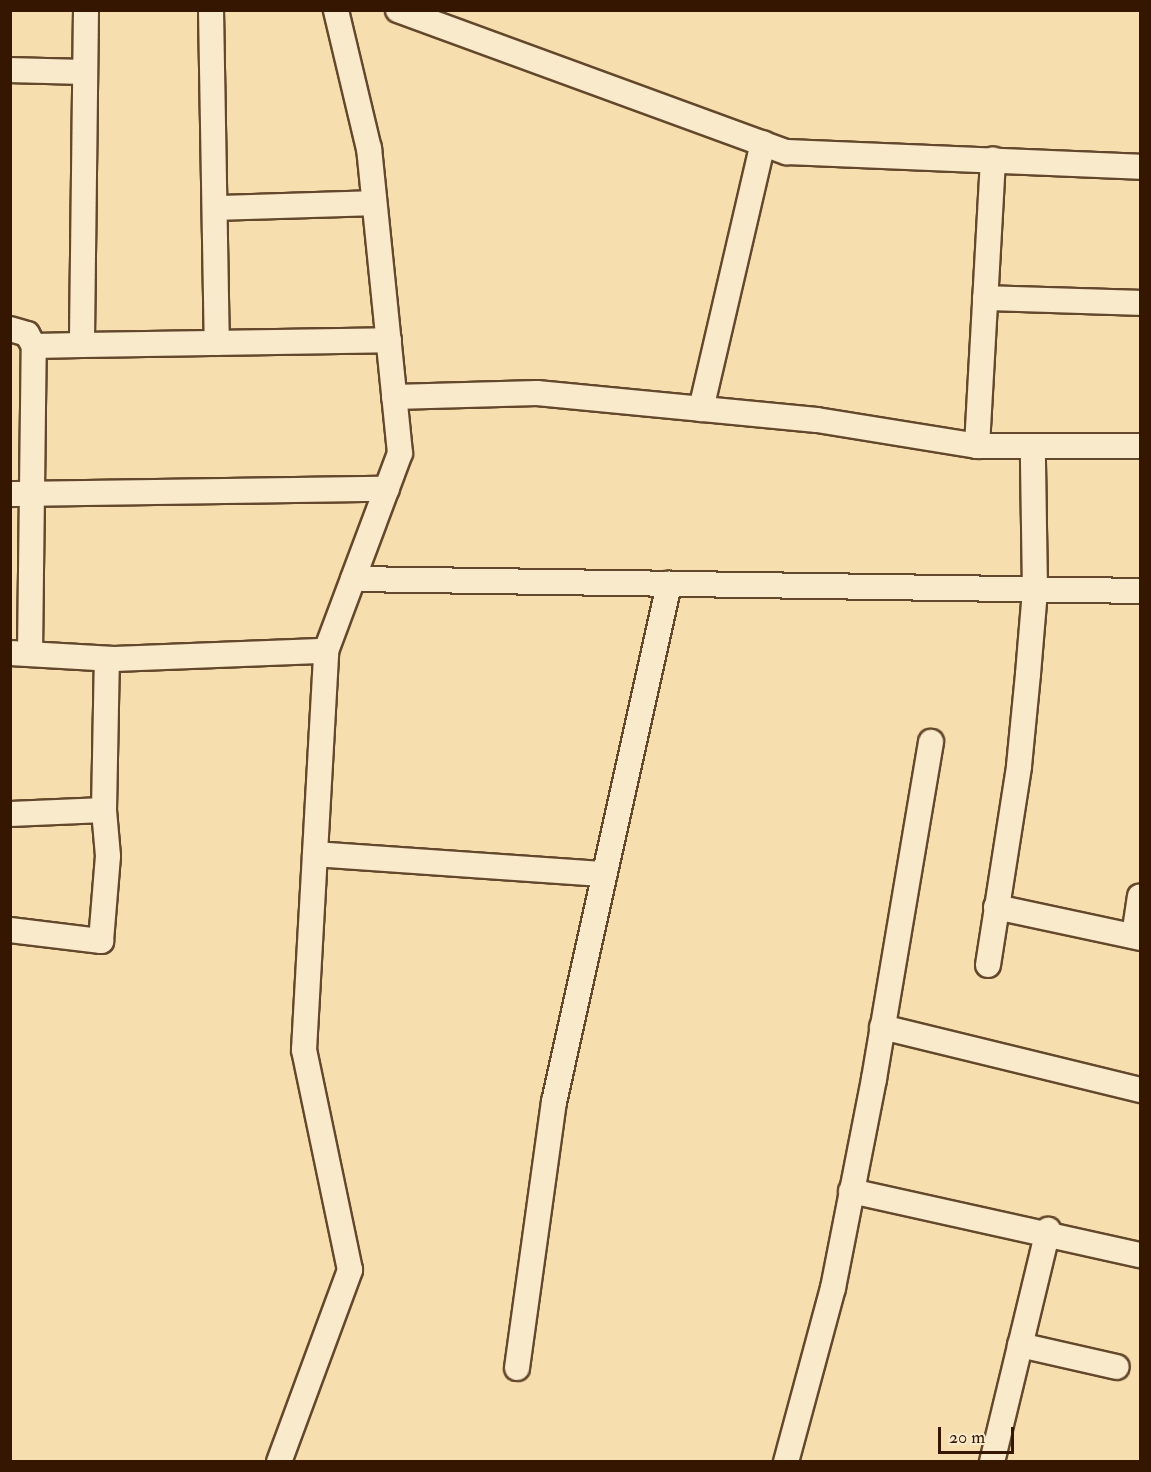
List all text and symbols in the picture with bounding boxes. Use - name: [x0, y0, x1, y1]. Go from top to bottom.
- scale bar: [941, 1415, 1018, 1453]
- text: 20 m: [949, 1426, 985, 1449]

